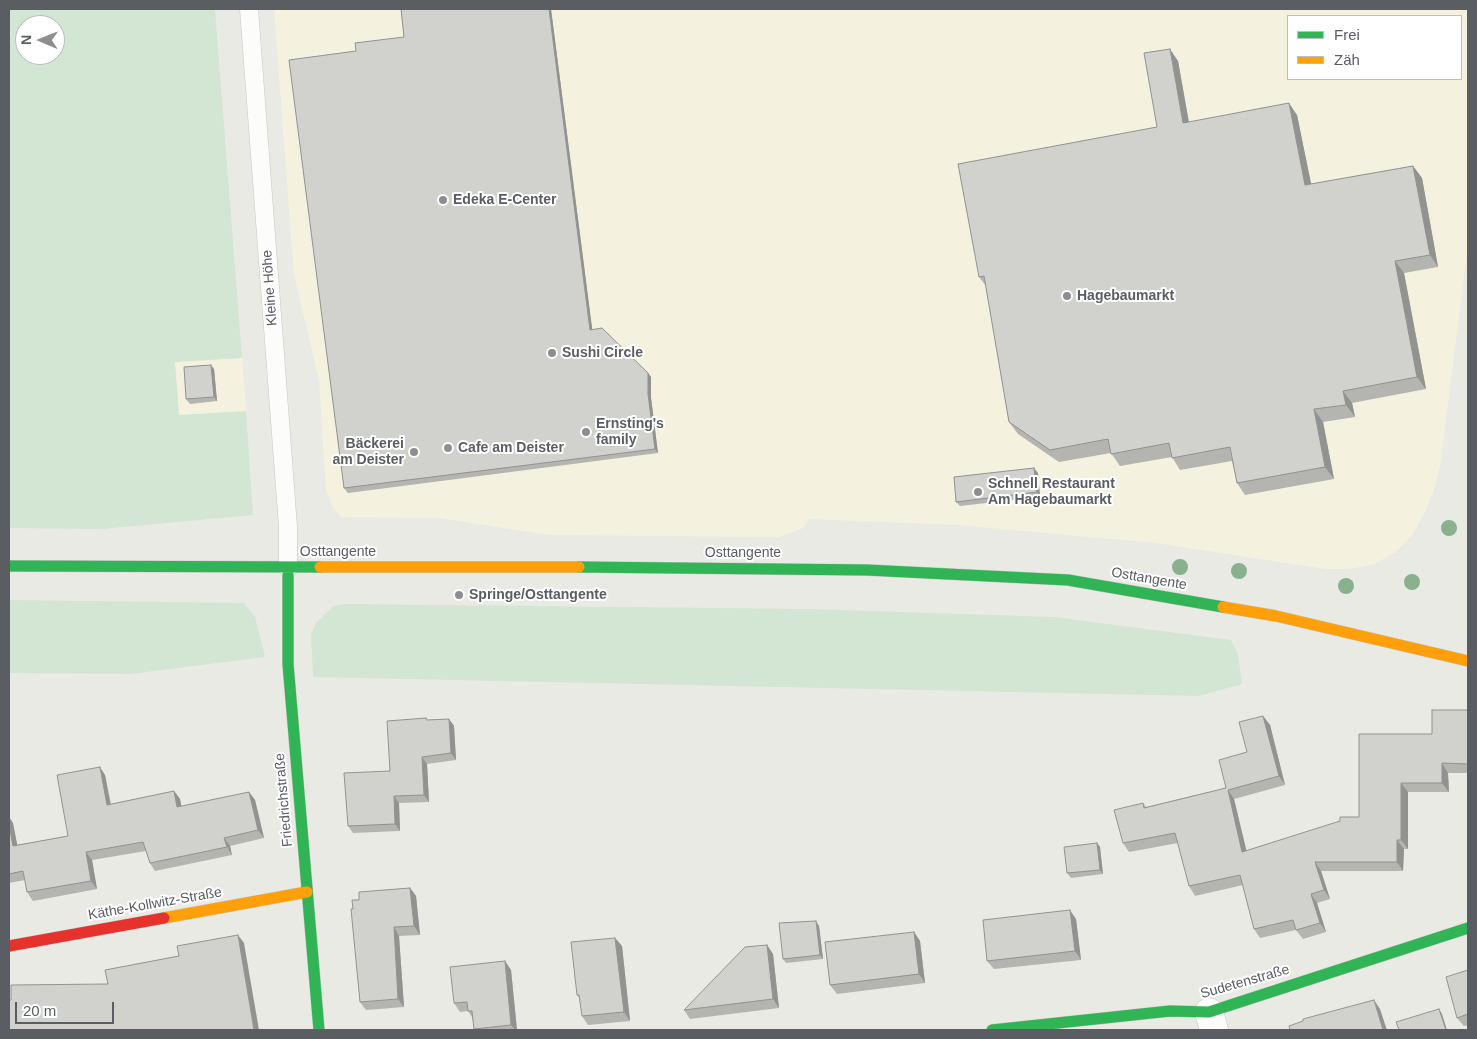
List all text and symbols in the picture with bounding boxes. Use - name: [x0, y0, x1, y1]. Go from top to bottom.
- north arrow: [15, 15, 65, 65]
- legend: [1287, 15, 1462, 80]
- text: Frei: [1334, 26, 1360, 43]
- text: N: [18, 35, 34, 45]
- text: Zäh: [1334, 51, 1360, 68]
- place label: Edeka E-Center: [453, 192, 556, 208]
- marker: Edeka E-Center: [437, 194, 449, 206]
- street label: Kleine Höhe: [259, 249, 281, 327]
- place label: Hagebaumarkt: [1077, 288, 1174, 304]
- marker: Hagebaumarkt: [1061, 290, 1073, 302]
- place label: Sushi Circle: [562, 345, 643, 361]
- marker: Sushi Circle: [546, 347, 558, 359]
- place label: Ernsting's family: [596, 416, 664, 448]
- marker: Ernsting's family: [580, 426, 592, 438]
- place label: Bäckerei am Deister: [332, 436, 404, 468]
- place label: Cafe am Deister: [458, 440, 564, 456]
- marker: Cafe am Deister: [442, 442, 454, 454]
- marker: Bäckerei am Deister: [408, 446, 420, 458]
- place label: Schnell Restaurant Am Hagebaumarkt: [988, 476, 1115, 508]
- marker: Schnell Restaurant Am Hagebaumarkt: [972, 486, 984, 498]
- street label: Osttangente: [300, 544, 376, 560]
- street label: Osttangente: [705, 545, 781, 561]
- street label: Osttangente: [1110, 564, 1188, 594]
- place label: Springe/Osttangente: [469, 587, 607, 603]
- marker: Springe/Osttangente: [453, 589, 465, 601]
- street label: Friedrichstraße: [272, 752, 296, 848]
- street label: Käthe-Kollwitz-Straße: [87, 884, 223, 924]
- street label: Sudetenstraße: [1199, 961, 1291, 1003]
- scale bar: [18, 992, 116, 1024]
- text: 20 m: [23, 1002, 56, 1019]

